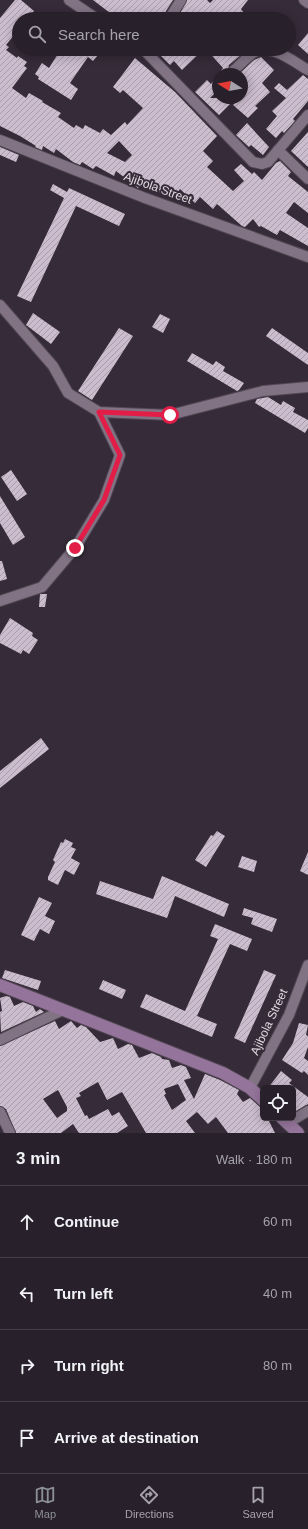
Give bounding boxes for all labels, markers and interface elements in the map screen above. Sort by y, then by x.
search box [12,12,296,56]
icon: search [26,23,48,45]
text: Search here [58,26,140,43]
north arrow [212,68,248,104]
street label: Ajibola Street [122,169,195,207]
route start [161,406,179,424]
route end [66,539,84,557]
street label: Ajibola Street [248,986,291,1057]
map controls [260,1085,296,1121]
button: locate [260,1085,296,1121]
text: 3 min [16,1149,60,1168]
text: Walk · 180 m [216,1152,292,1167]
icon: ahead [16,1211,38,1233]
text: Continue [54,1213,119,1230]
text: 60 m [263,1214,292,1229]
icon: left [16,1283,38,1305]
text: Turn left [54,1285,113,1302]
text: 40 m [263,1286,292,1301]
icon: right [16,1355,38,1377]
text: Turn right [54,1357,124,1374]
text: 80 m [263,1358,292,1373]
icon: arrive [16,1427,38,1449]
text: Arrive at destination [54,1429,199,1446]
tab: Map [34,1484,56,1520]
tab: Directions [125,1484,174,1520]
tab: Saved [242,1484,274,1520]

